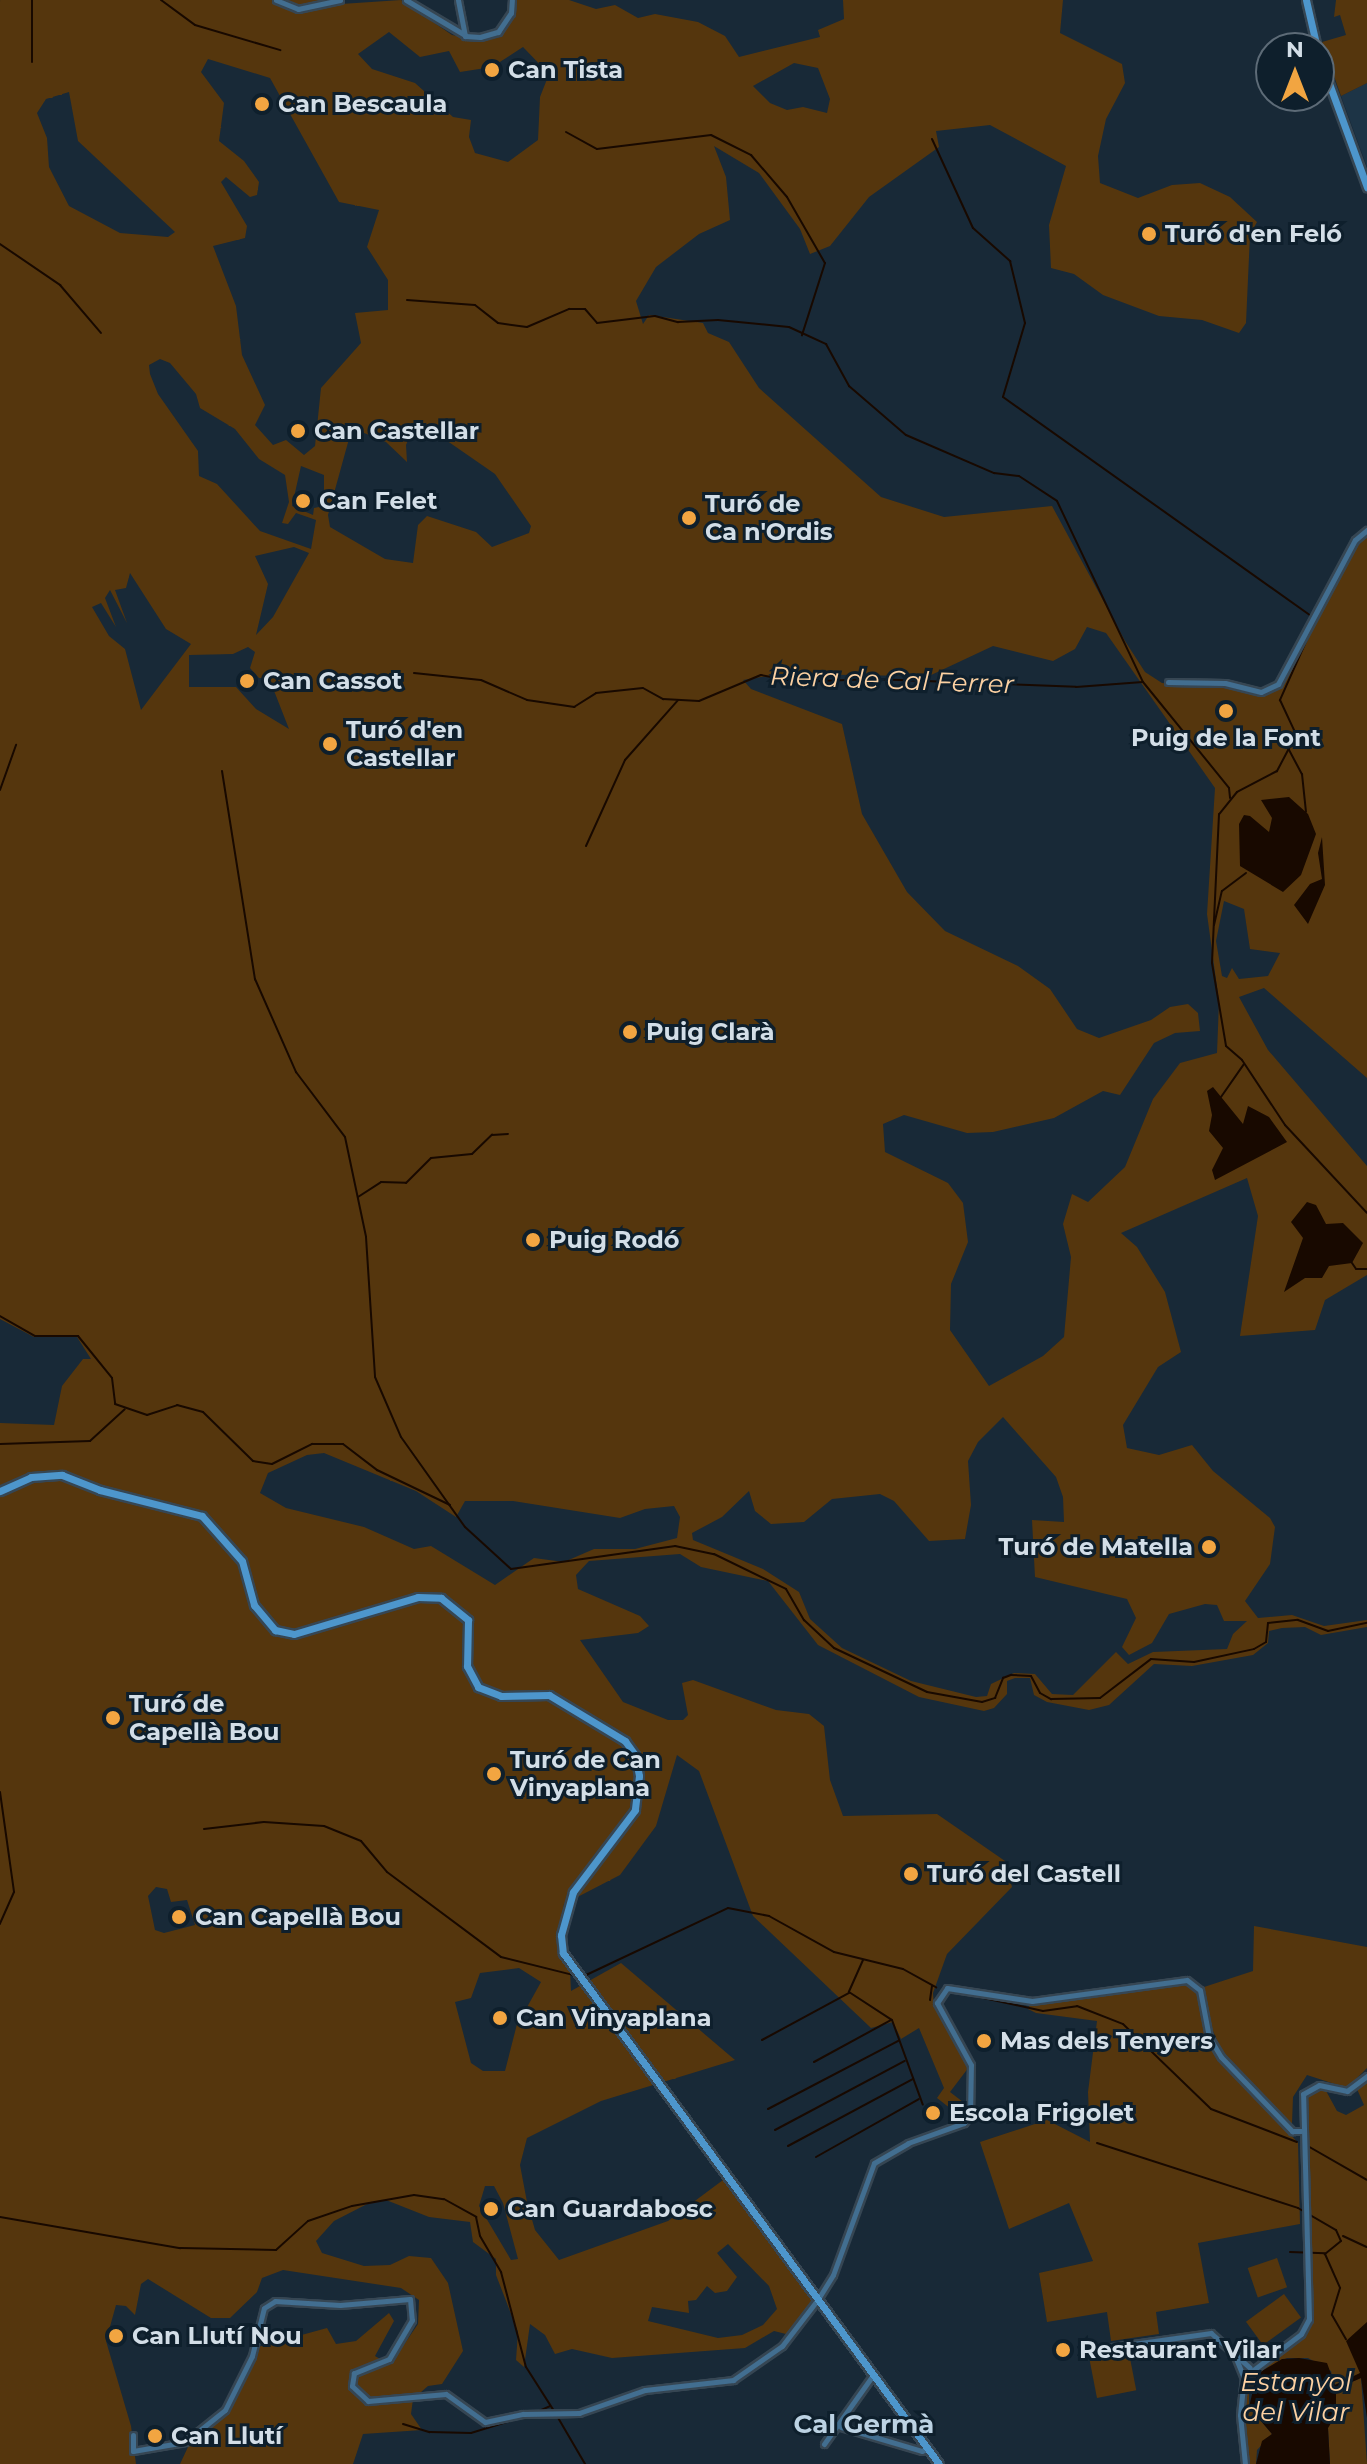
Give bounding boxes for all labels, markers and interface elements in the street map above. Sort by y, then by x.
north arrow [1255,32,1335,112]
text: N [1286,36,1304,63]
place label: Can Tista [508,56,623,84]
marker: Can Tista [483,61,501,79]
place label: Can Bescaula [278,90,447,118]
marker: Can Bescaula [253,95,271,113]
place label: Turó d'en Feló [1165,220,1342,248]
marker: Turó d'en Feló [1140,225,1158,243]
place label: Can Castellar [314,417,479,445]
marker: Can Castellar [289,422,307,440]
place label: Can Felet [319,487,437,515]
place label: Turó de Ca n'Ordis [705,490,833,546]
marker: Can Felet [294,492,312,510]
marker: Turó de Ca n'Ordis [680,509,698,527]
water label: Riera de Cal Ferrer [770,661,1014,701]
place label: Can Cassot [263,667,402,695]
marker: Can Cassot [238,672,256,690]
marker: Puig de la Font [1217,702,1235,720]
place label: Turó d'en Castellar [346,716,463,772]
place label: Puig de la Font [1131,724,1321,752]
marker: Turó d'en Castellar [321,735,339,753]
place label: Puig Clarà [646,1018,774,1046]
marker: Puig Clarà [621,1023,639,1041]
place label: Puig Rodó [549,1226,680,1254]
marker: Puig Rodó [524,1231,542,1249]
place label: Turó de Matella [999,1533,1193,1561]
marker: Turó de Matella [1200,1538,1218,1556]
place label: Turó de Capellà Bou [129,1690,279,1746]
marker: Turó de Capellà Bou [104,1709,122,1727]
place label: Turó de Can Vinyaplana [510,1746,661,1802]
marker: Turó de Can Vinyaplana [485,1765,503,1783]
place label: Turó del Castell [927,1860,1121,1888]
marker: Turó del Castell [902,1865,920,1883]
place label: Can Capellà Bou [195,1903,401,1931]
marker: Can Capellà Bou [170,1908,188,1926]
place label: Can Vinyaplana [516,2004,711,2032]
marker: Can Vinyaplana [491,2009,509,2027]
place label: Mas dels Tenyers [1000,2027,1213,2055]
marker: Mas dels Tenyers [975,2032,993,2050]
place label: Escola Frigolet [949,2099,1134,2127]
marker: Escola Frigolet [924,2104,942,2122]
place label: Can Guardabosc [507,2195,713,2223]
marker: Can Guardabosc [482,2200,500,2218]
place label: Can Llutí Nou [132,2322,302,2350]
marker: Can Llutí Nou [107,2327,125,2345]
place label: Restaurant Vilar [1079,2336,1281,2364]
marker: Restaurant Vilar [1054,2341,1072,2359]
water label: Estanyol del Vilar [1240,2367,1352,2428]
district label: Cal Germà [794,2409,934,2441]
place label: Can Llutí [171,2422,282,2450]
marker: Can Llutí [146,2427,164,2445]

